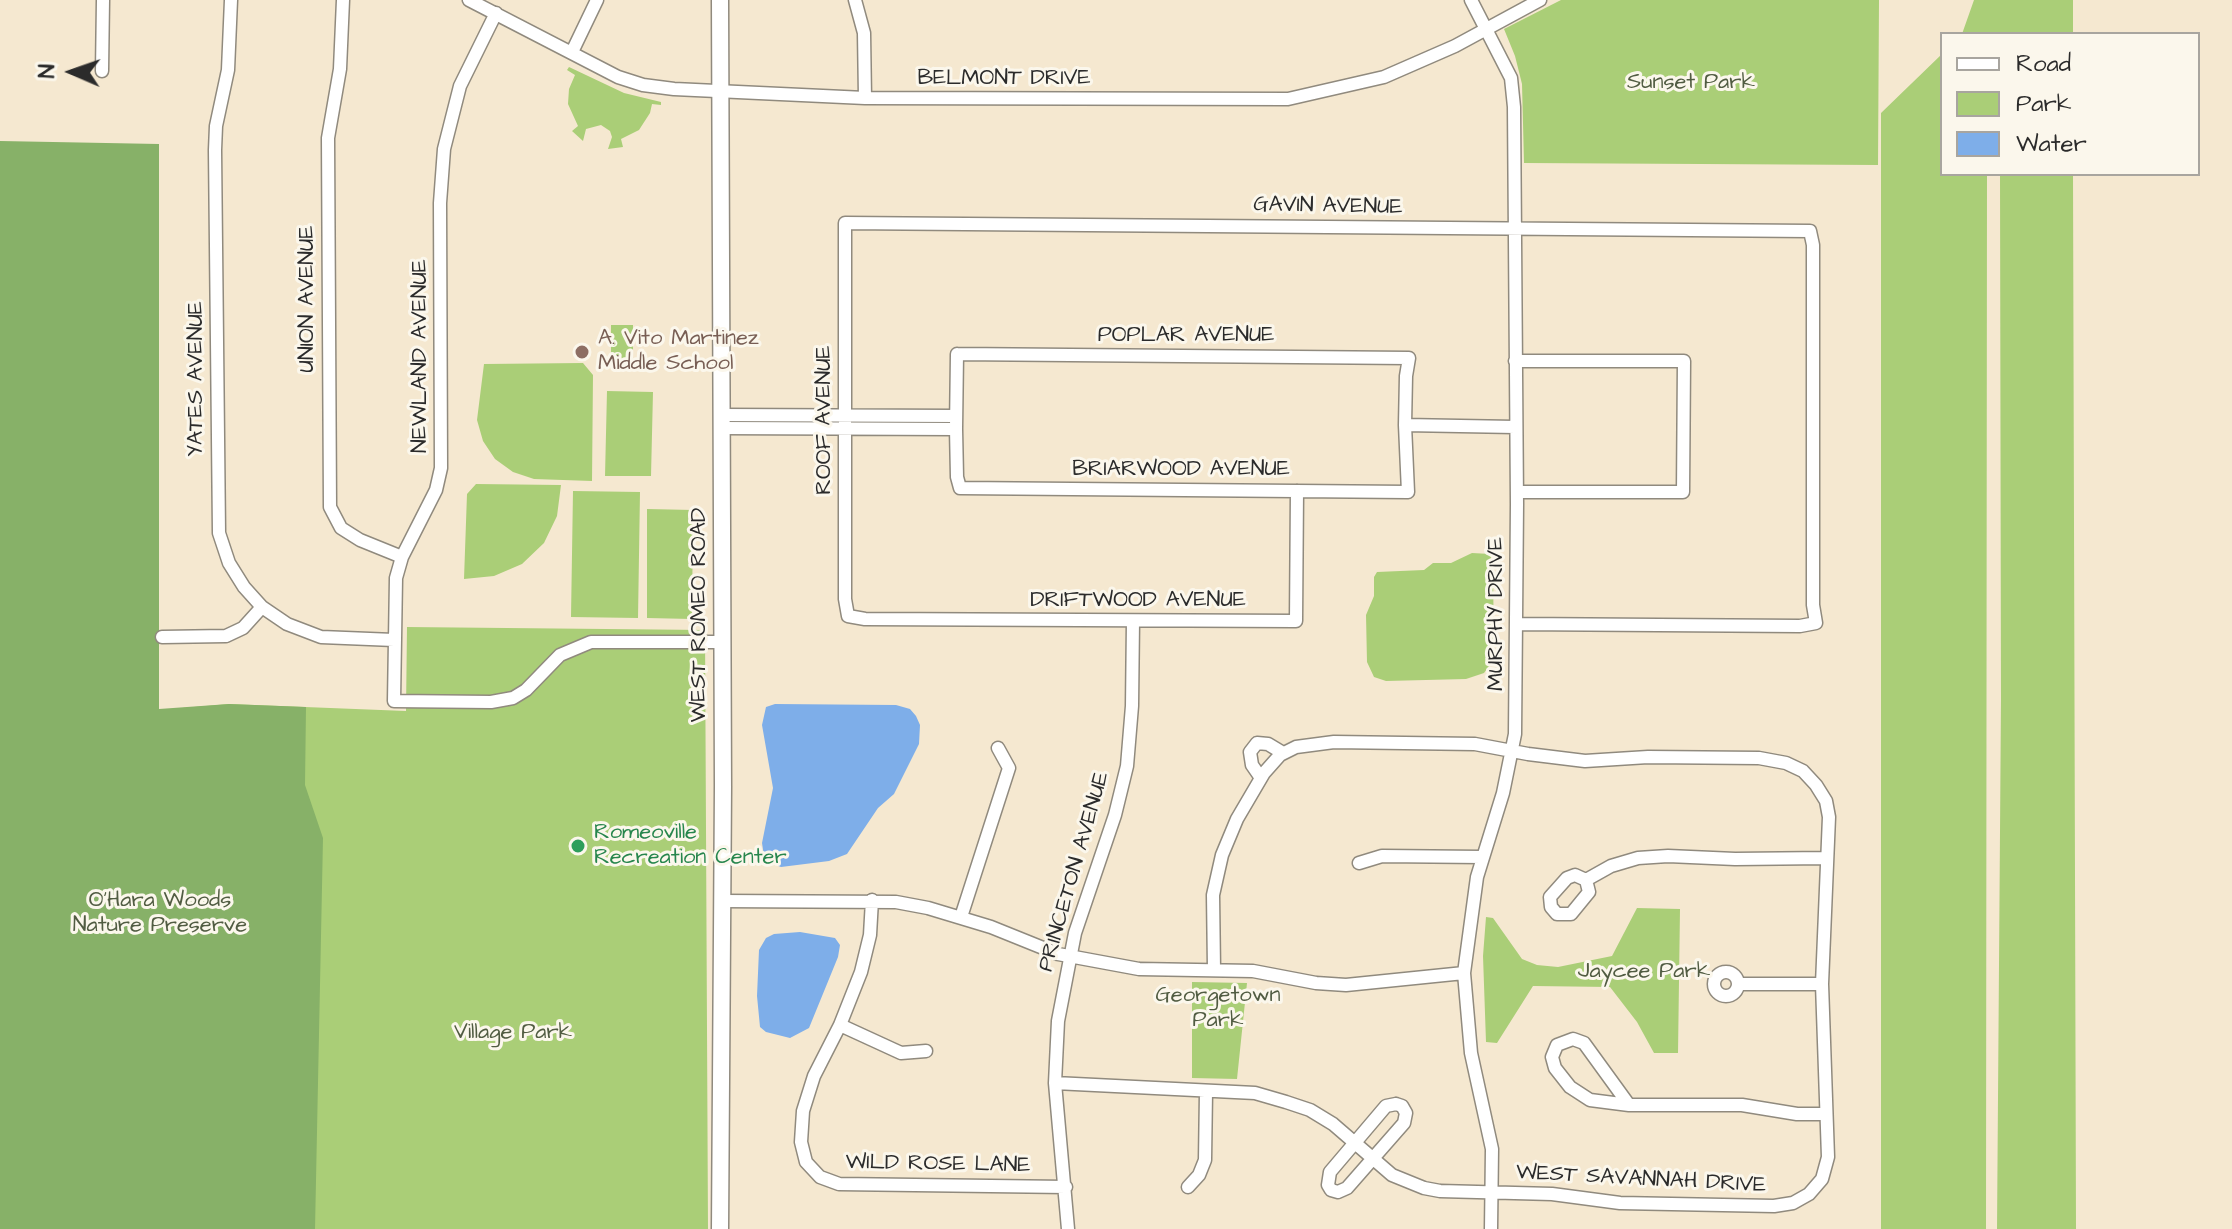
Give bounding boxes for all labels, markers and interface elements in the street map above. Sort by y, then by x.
north arrow [32,32,112,112]
legend [1940,32,2200,176]
text: Road [2016,47,2071,81]
text: N [32,64,63,79]
street label: BELMONT DRIVE [917,66,1091,92]
park label: Sunset Park [1627,70,1755,96]
text: Park [2016,87,2072,121]
text: Water [2016,127,2087,161]
street label: GAVIN AVENUE [1253,193,1403,221]
street label: UNION AVENUE [295,226,321,372]
street label: NEWLAND AVENUE [408,259,434,453]
street label: YATES AVENUE [184,301,210,457]
street label: POPLAR AVENUE [1098,323,1274,349]
place label: A. Vito Martinez Middle School [598,326,759,378]
marker: A. Vito Martinez Middle School [573,343,591,361]
street label: ROOF AVENUE [812,345,838,495]
street label: BRIARWOOD AVENUE [1072,457,1290,483]
street label: WEST ROMEO ROAD [687,508,713,722]
street label: MURPHY DRIVE [1484,537,1510,691]
street label: DRIFTWOOD AVENUE [1030,588,1246,614]
street label: PRINCETON AVENUE [1034,769,1116,975]
place label: Romeoville Recreation Center [594,820,787,872]
marker: Romeoville Recreation Center [569,837,587,855]
park label: O'Hara Woods Nature Preserve [73,888,247,940]
park label: Jaycee Park [1578,959,1710,985]
park label: Georgetown Park [1156,983,1280,1034]
park label: Village Park [454,1020,572,1046]
street label: WILD ROSE LANE [845,1150,1031,1180]
street label: WEST SAVANNAH DRIVE [1515,1160,1767,1200]

